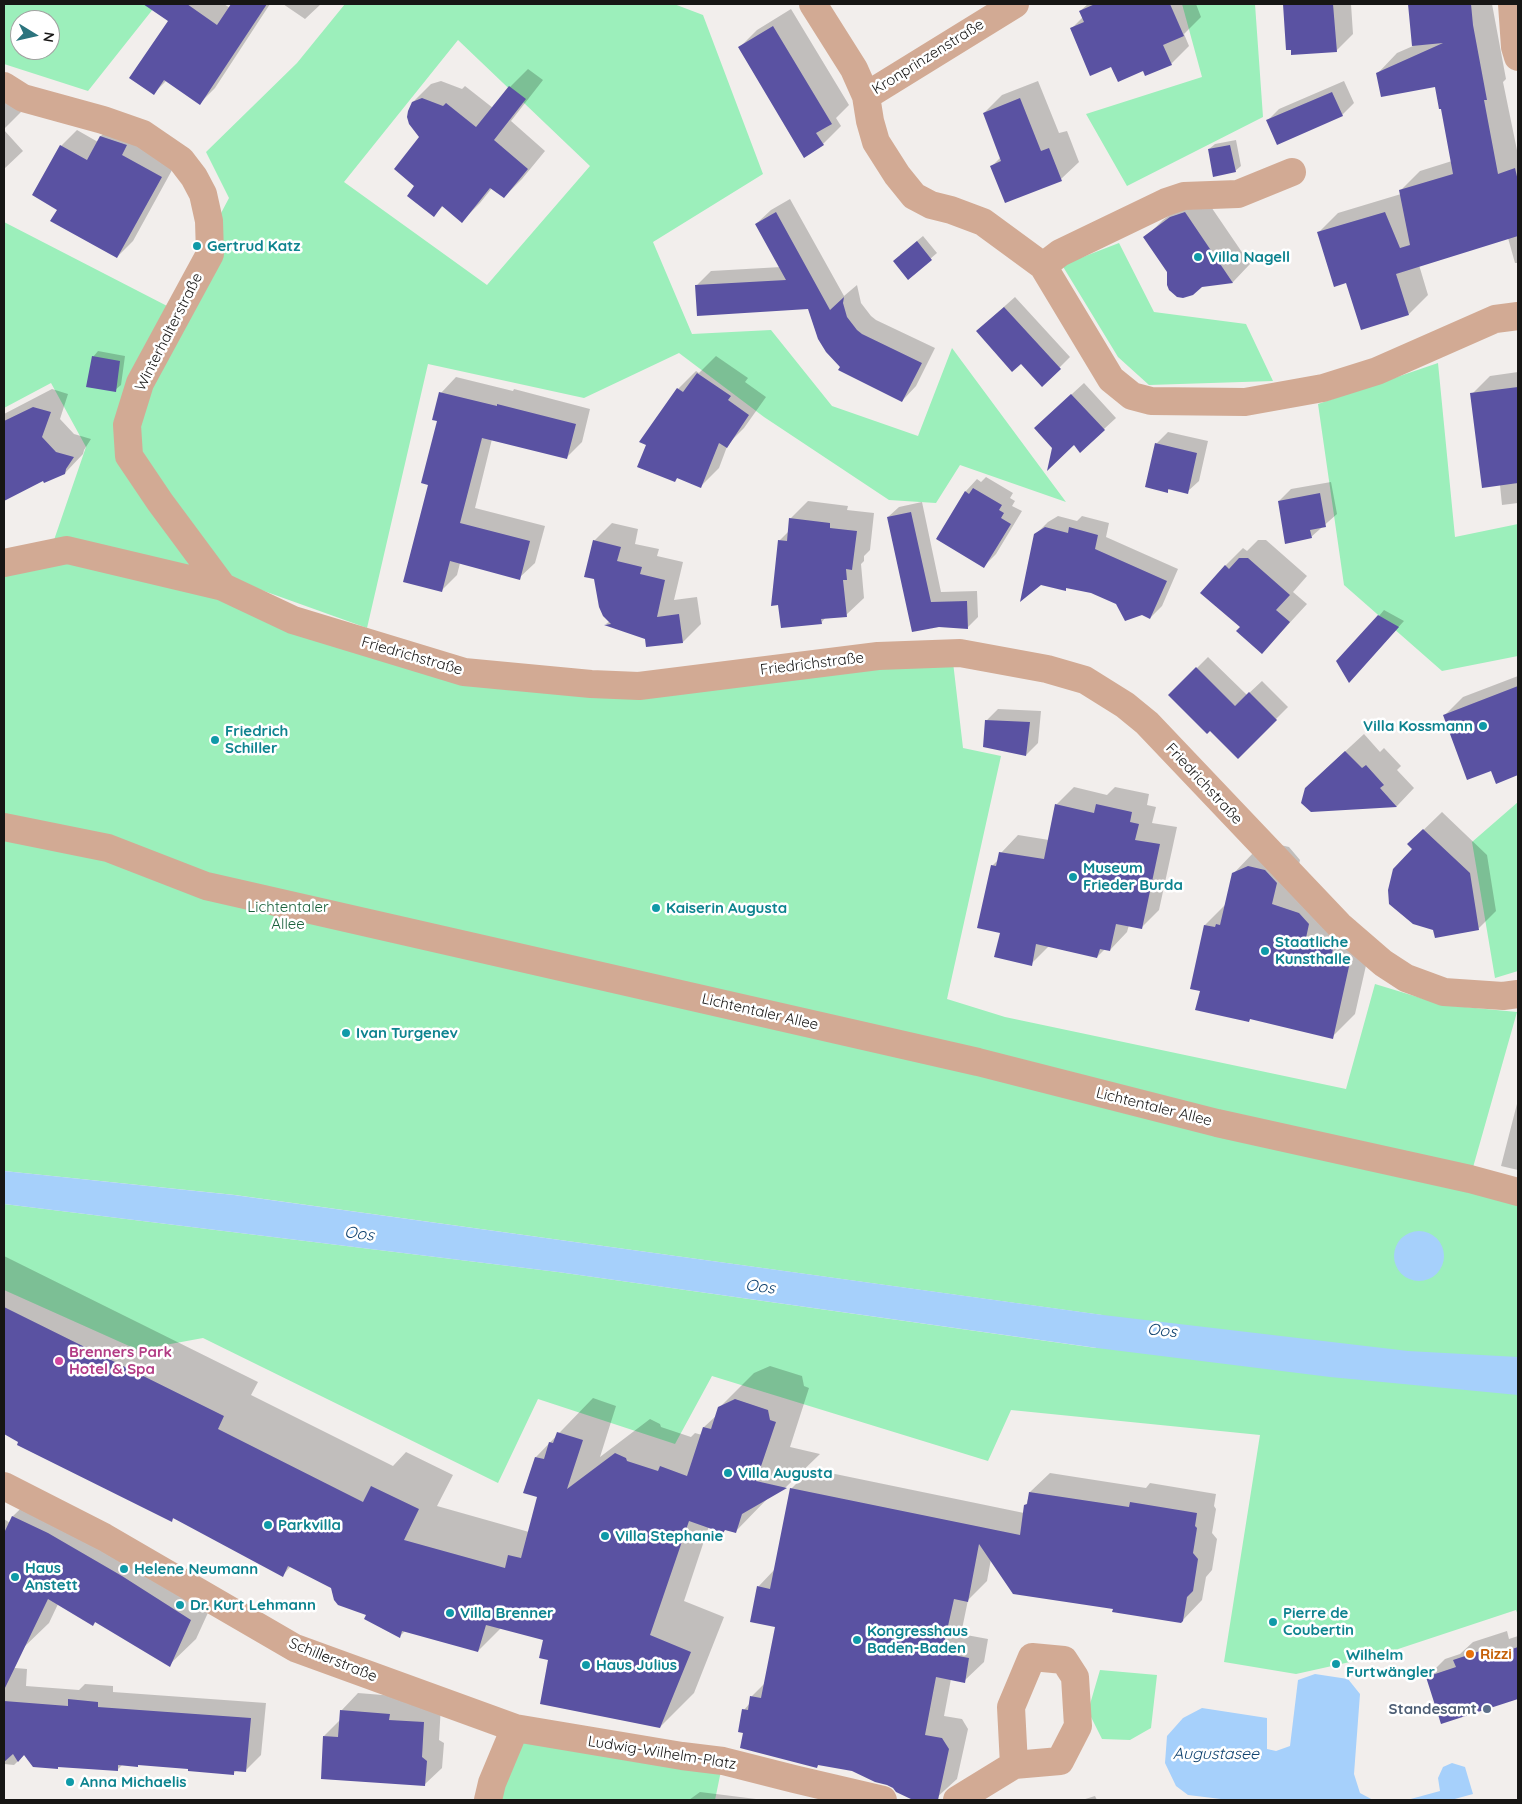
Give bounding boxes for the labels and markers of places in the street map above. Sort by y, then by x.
place label: Gertrud Katz [207,237,301,255]
marker: Gertrud Katz [191,240,203,252]
place label: Villa Nagell [1208,248,1290,266]
marker: Villa Nagell [1192,251,1204,263]
place label: Villa Kossmann [1363,717,1473,735]
marker: Villa Kossmann [1477,720,1489,732]
place label: Friedrich Schiller [225,722,288,757]
marker: Friedrich Schiller [209,734,221,746]
place label: Museum Frieder Burda [1083,859,1183,894]
marker: Museum Frieder Burda [1067,871,1079,883]
place label: Kaiserin Augusta [666,899,787,917]
marker: Kaiserin Augusta [650,902,662,914]
place label: Staatliche Kunsthalle [1275,933,1351,968]
marker: Staatliche Kunsthalle [1259,945,1271,957]
place label: Ivan Turgenev [356,1024,458,1042]
marker: Ivan Turgenev [340,1027,352,1039]
place label: Brenners Park Hotel & Spa [69,1343,172,1378]
marker: Brenners Park Hotel & Spa [53,1355,65,1367]
place label: Villa Augusta [738,1464,833,1482]
marker: Villa Augusta [722,1467,734,1479]
place label: Parkvilla [278,1516,341,1534]
marker: Parkvilla [262,1519,274,1531]
place label: Villa Stephanie [615,1527,723,1545]
marker: Villa Stephanie [599,1530,611,1542]
place label: Haus Anstett [25,1559,78,1594]
place label: Helene Neumann [134,1560,258,1578]
marker: Helene Neumann [118,1563,130,1575]
marker: Haus Anstett [9,1571,21,1583]
place label: Dr. Kurt Lehmann [190,1596,316,1614]
marker: Dr. Kurt Lehmann [174,1599,186,1611]
place label: Villa Brenner [460,1604,554,1622]
place label: Pierre de Coubertin [1283,1604,1354,1639]
marker: Villa Brenner [444,1607,456,1619]
marker: Pierre de Coubertin [1267,1616,1279,1628]
place label: Kongresshaus Baden-Baden [867,1622,968,1657]
marker: Kongresshaus Baden-Baden [851,1634,863,1646]
place label: Rizzi [1480,1645,1512,1663]
place label: Wilhelm Furtwängler [1346,1646,1435,1681]
marker: Rizzi [1464,1648,1476,1660]
place label: Haus Julius [596,1656,677,1674]
marker: Wilhelm Furtwängler [1330,1658,1342,1670]
marker: Haus Julius [580,1659,592,1671]
place label: Standesamt [1389,1700,1477,1718]
marker: Standesamt [1481,1703,1493,1715]
place label: Anna Michaelis [80,1773,187,1791]
marker: Anna Michaelis [64,1776,76,1788]

